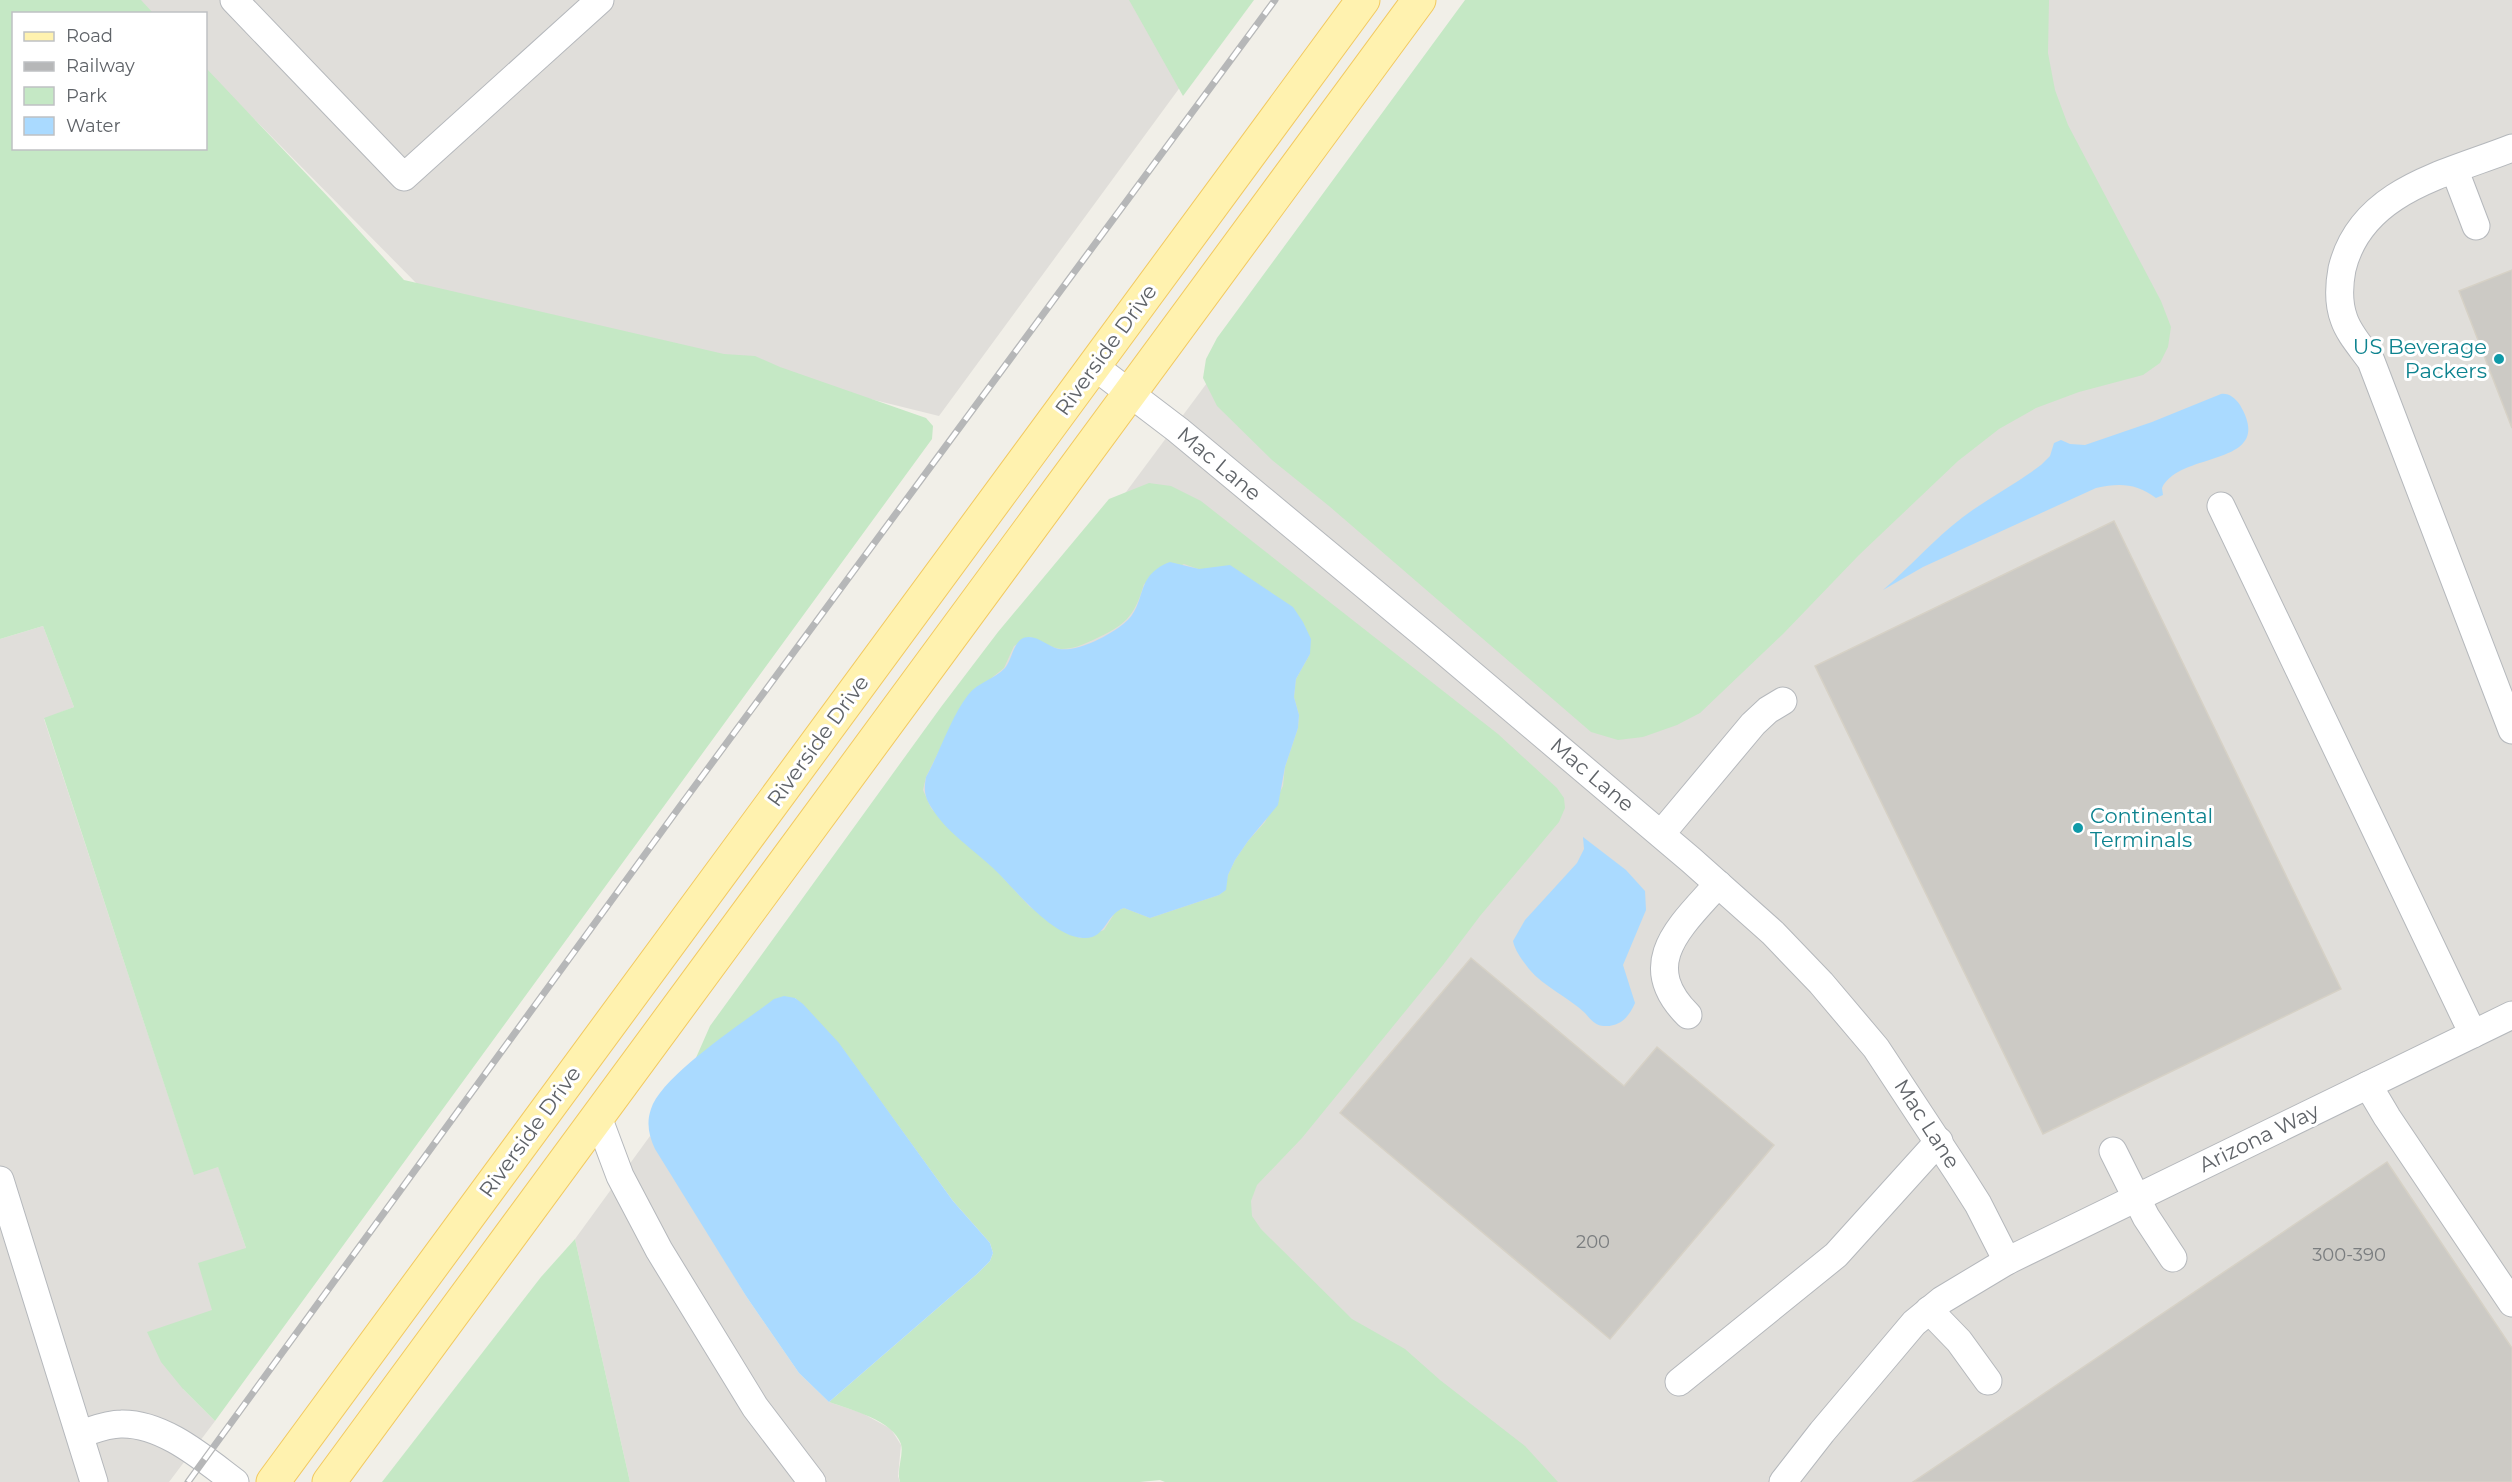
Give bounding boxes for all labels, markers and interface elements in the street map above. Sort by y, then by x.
legend [12,12,207,150]
text: Road [66,25,113,47]
text: Railway [66,55,135,77]
text: Park [66,85,107,107]
text: Water [66,115,121,137]
street label: Riverside Drive [1050,279,1162,420]
place label: US Beverage Packers [2353,334,2487,383]
marker: US Beverage Packers [2492,352,2506,366]
street label: Mac Lane [1172,421,1266,506]
street label: Riverside Drive [762,670,874,811]
street label: Mac Lane [1545,732,1639,817]
place label: Continental Terminals [2090,803,2213,852]
marker: Continental Terminals [2071,821,2085,835]
street label: Riverside Drive [474,1061,586,1202]
street label: Mac Lane [1889,1074,1966,1173]
street label: Arizona Way [2195,1097,2323,1177]
house number: 200 [1576,1231,1610,1253]
house number: 300-390 [2312,1244,2386,1266]

